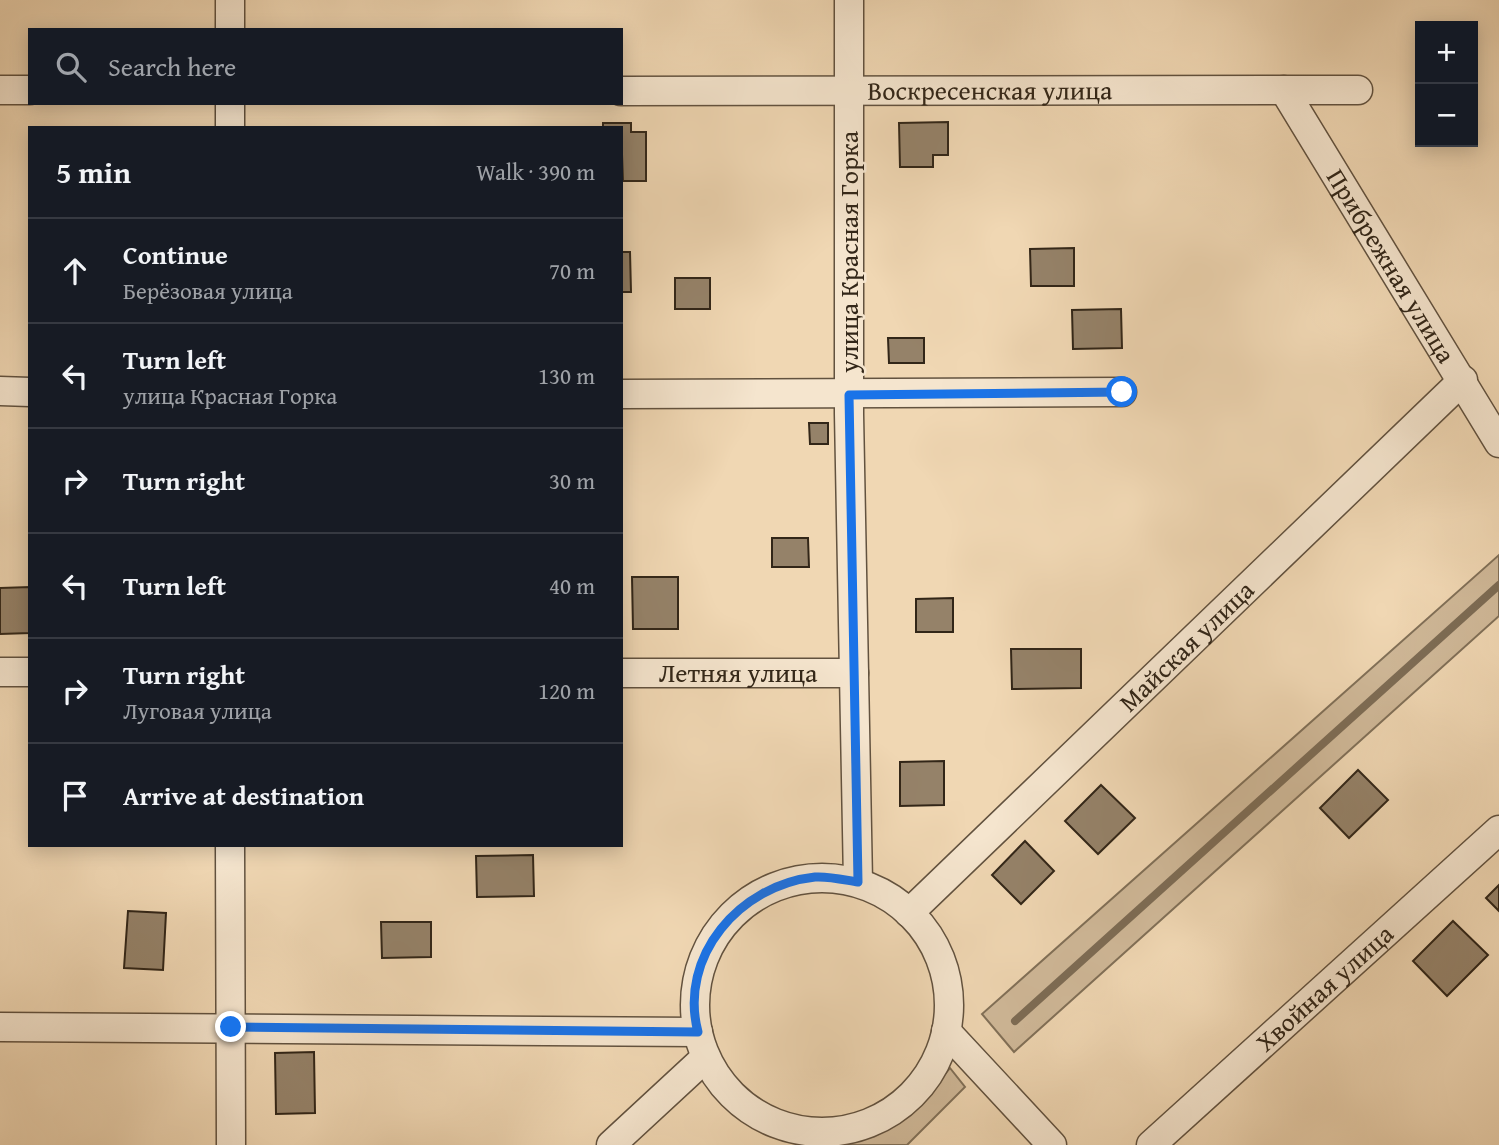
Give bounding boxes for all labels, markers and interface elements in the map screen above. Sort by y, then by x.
map controls [1415,21,1478,147]
button: + [1415,21,1478,84]
search box [28,28,623,105]
text: Search here [108,47,236,86]
icon: search [52,48,90,86]
street label: Воскресенская улица [868,70,1113,110]
button: − [1415,84,1478,147]
street label: улица Красная Горка [829,130,868,374]
text: 5 min [56,150,131,194]
text: Walk · 390 m [476,155,595,188]
street label: Прибрежная улица [1317,161,1466,371]
text: Continue [123,235,228,274]
icon: ahead [56,252,94,290]
text: 70 m [549,254,595,287]
text: Берёзовая улица [123,274,293,307]
text: Turn left [123,340,226,379]
icon: left [56,357,94,395]
text: 130 m [538,359,595,392]
route start [1106,376,1137,407]
text: улица Красная Горка [123,379,337,412]
text: Turn right [123,461,245,500]
icon: right [56,462,94,500]
text: 30 m [549,464,595,497]
text: Turn left [123,566,226,605]
icon: left [56,567,94,605]
text: 40 m [549,569,595,602]
street label: Майская улица [1110,571,1263,720]
street label: Летняя улица [659,653,818,692]
text: Turn right [123,655,245,694]
icon: right [56,672,94,710]
text: 120 m [538,674,595,707]
text: Луговая улица [123,694,272,727]
text: Arrive at destination [123,776,364,815]
icon: arrive [56,777,94,815]
street label: Хвойная улица [1246,914,1402,1060]
route end [215,1011,246,1042]

